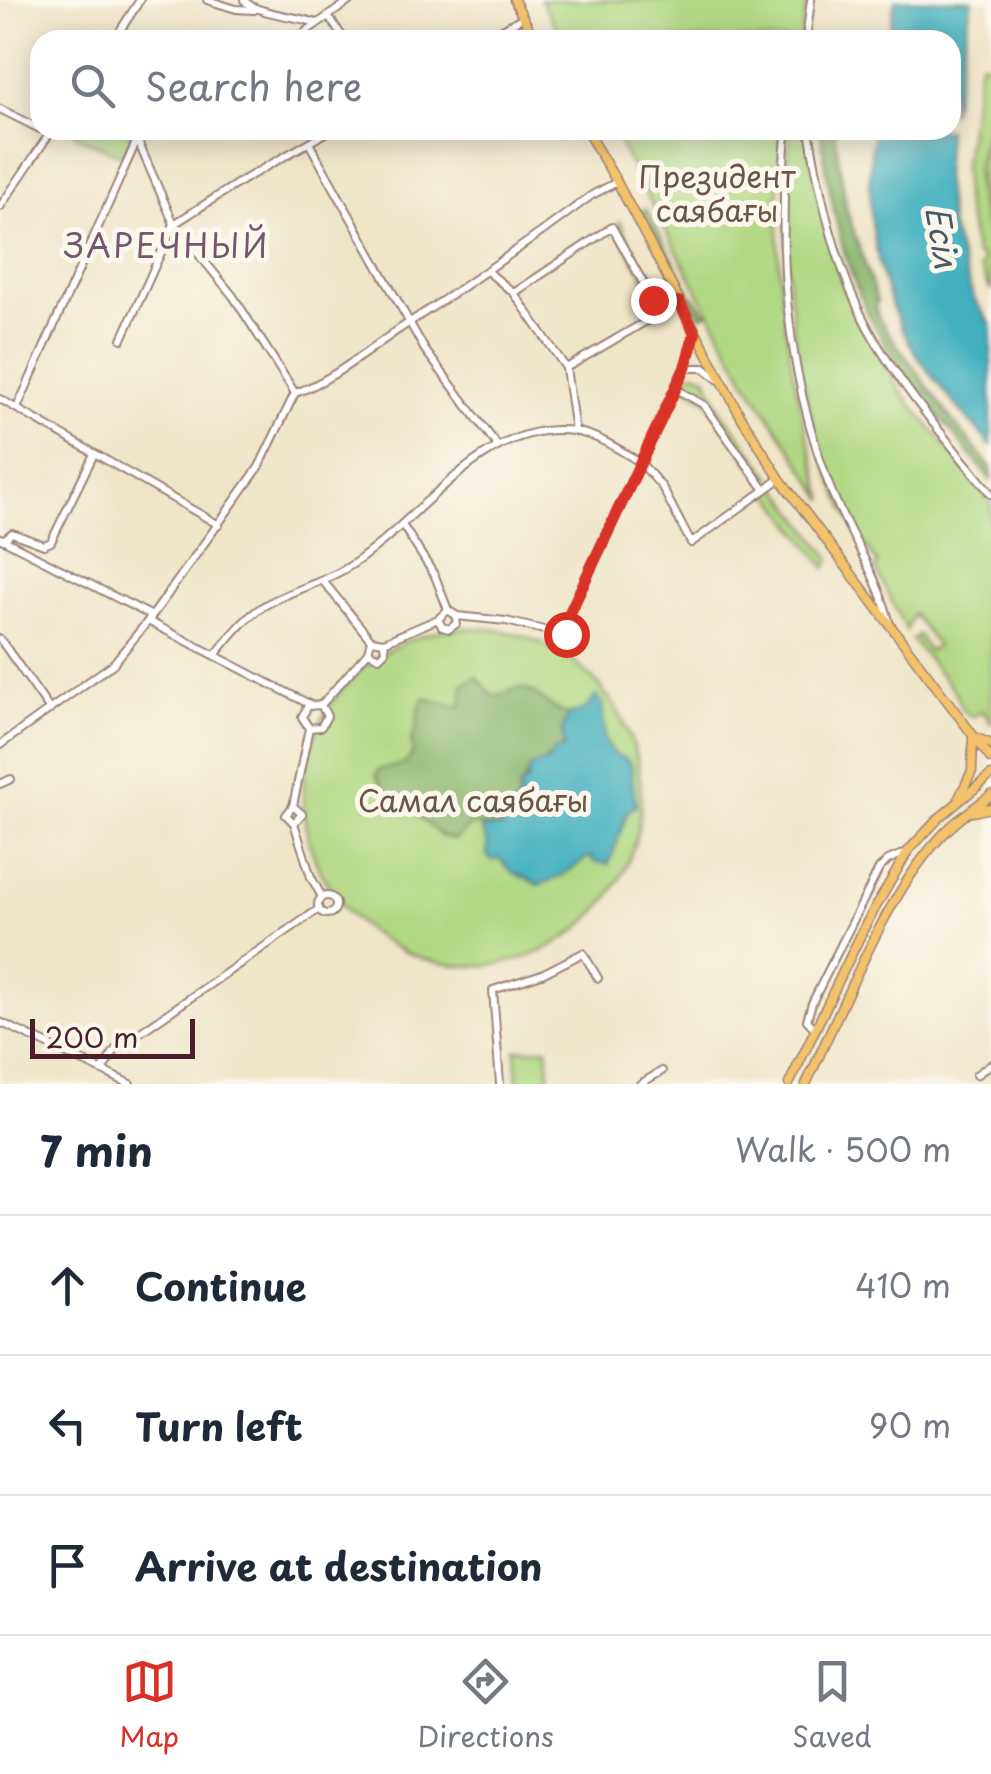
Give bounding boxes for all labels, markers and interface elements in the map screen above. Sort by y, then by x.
search box [30,30,961,140]
text: Search here [145,57,362,114]
icon: search [65,58,120,113]
park label: Президент саябағы [638,153,796,232]
water label: Есіл [914,203,972,271]
district label: ЗАРЕЧНЫЙ [64,221,270,269]
route end [631,278,677,324]
route start [544,612,590,658]
park label: Самал саябағы [358,777,588,822]
scale bar [30,1014,195,1058]
text: 200 m [45,1015,138,1058]
text: 7 min [40,1118,153,1181]
text: Walk · 500 m [735,1125,951,1173]
text: Continue [135,1257,306,1314]
icon: ahead [40,1258,95,1313]
text: 410 m [855,1261,951,1309]
text: Turn left [135,1397,303,1454]
icon: left [40,1398,95,1453]
text: 90 m [869,1401,951,1449]
text: Arrive at destination [135,1537,543,1594]
icon: arrive [40,1538,95,1593]
tab: Map [119,1654,179,1757]
tab: Directions [418,1654,554,1757]
tab: Saved [792,1654,872,1757]

